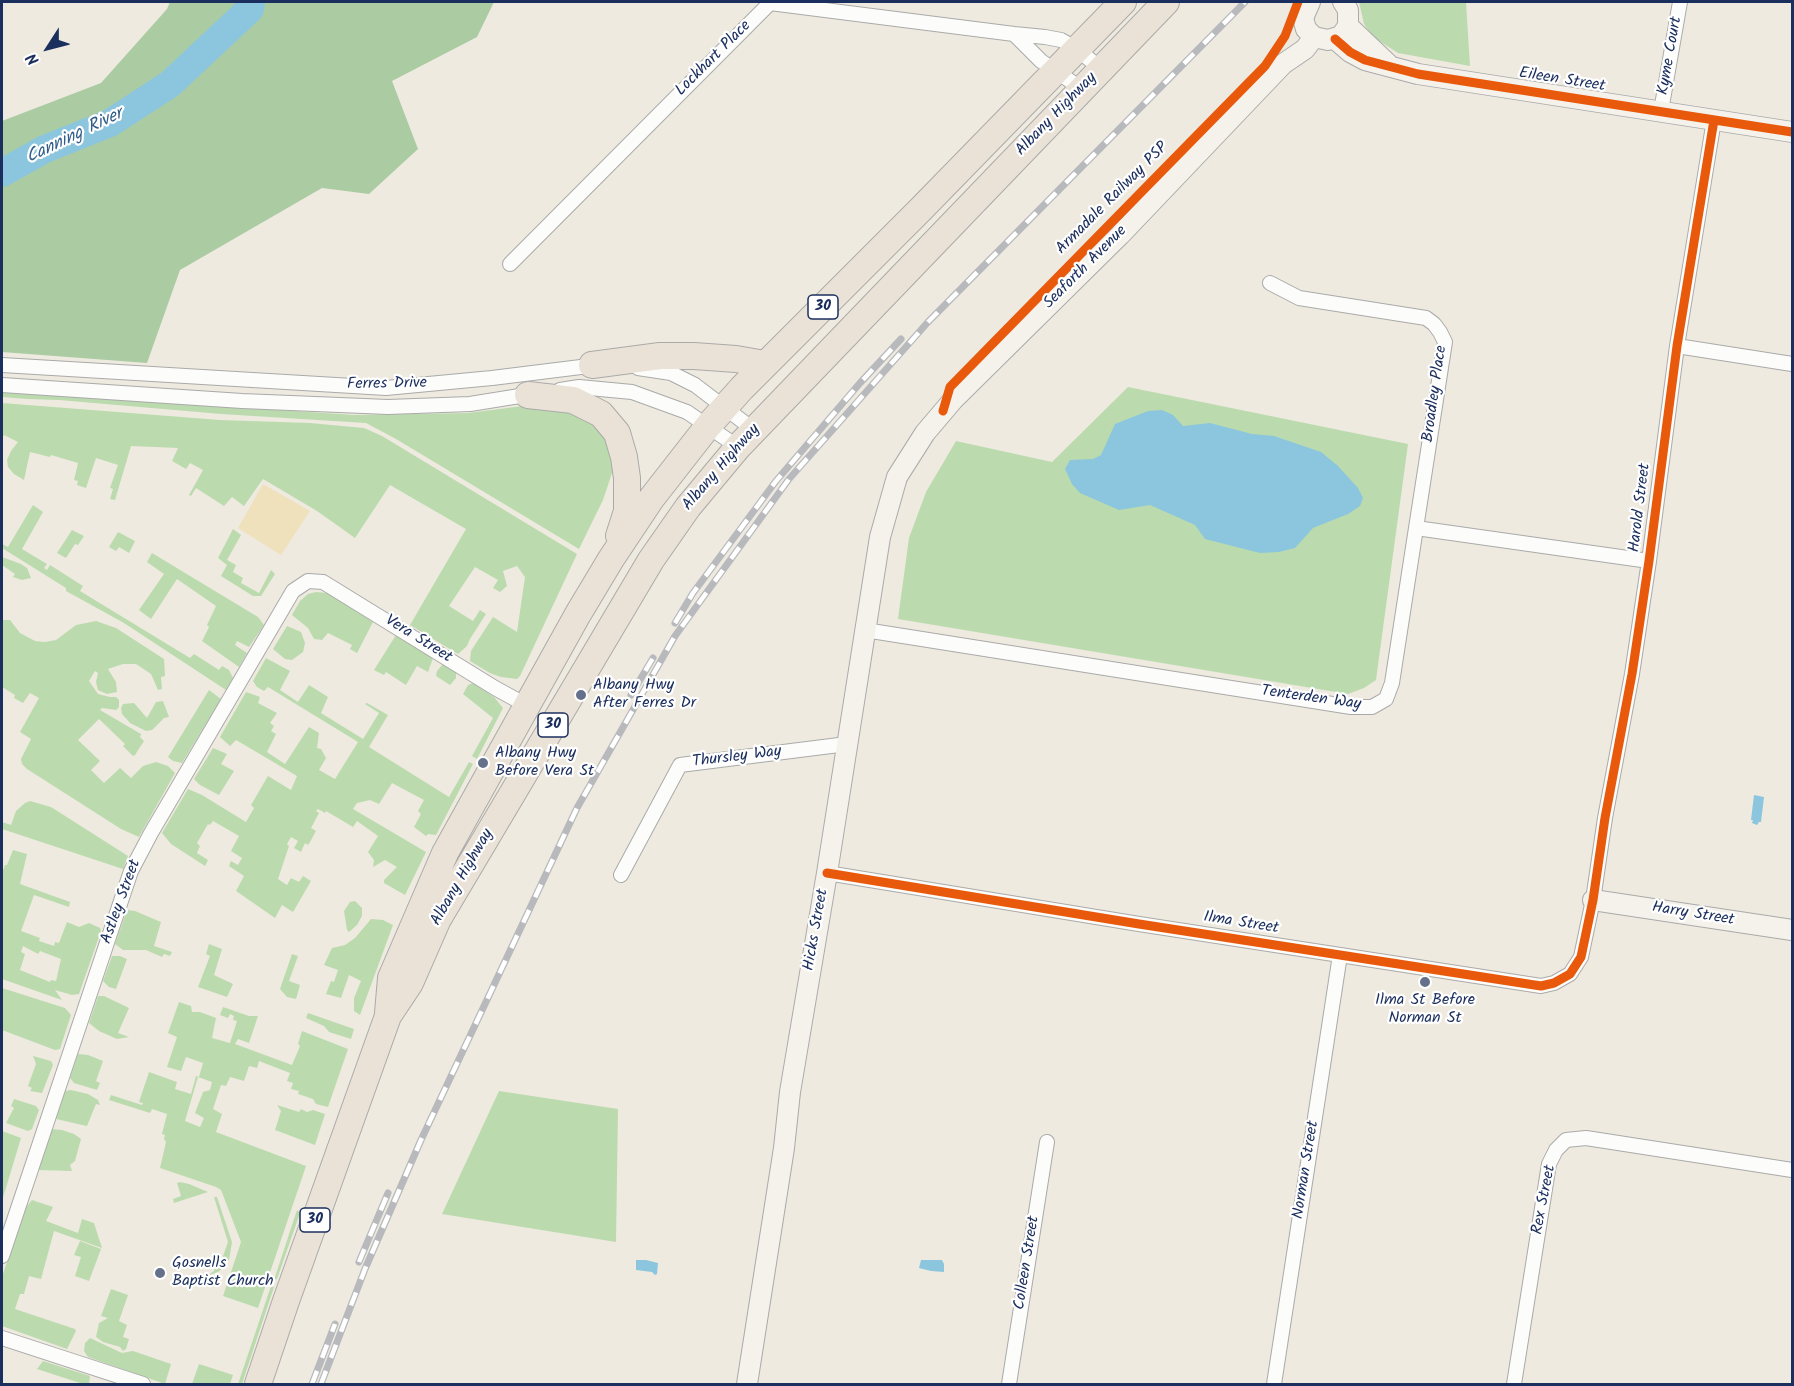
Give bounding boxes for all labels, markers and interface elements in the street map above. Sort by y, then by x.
street label: Kyme Court [1655,15,1687,97]
street label: Lockhart Place [672,17,756,101]
north arrow [18,18,78,78]
text: N [20,47,46,70]
street label: Eileen Street [1518,65,1606,97]
street label: Albany Highway [1012,69,1102,161]
water label: Canning River [23,104,127,170]
street label: Armadale Railway PSP [1053,139,1173,259]
street label: Seaforth Avenue [1040,222,1132,314]
road number: 30 [808,295,838,319]
street label: Broadley Place [1420,344,1452,444]
street label: Ferres Drive [347,375,427,395]
street label: Albany Highway [679,421,765,515]
street label: Harold Street [1626,462,1656,554]
street label: Vera Street [381,612,455,668]
place label: Albany Hwy After Ferres Dr [593,676,696,714]
street label: Tenterden Way [1260,682,1362,716]
marker: Albany Hwy After Ferres Dr [574,688,588,702]
road number: 30 [538,713,568,737]
street label: Thursley Way [691,743,783,773]
place label: Albany Hwy Before Vera St [495,744,594,782]
marker: Albany Hwy Before Vera St [476,756,490,770]
street label: Albany Highway [428,826,498,930]
street label: Astley Street [98,857,146,947]
street label: Hicks Street [800,887,834,973]
street label: Harry Street [1650,899,1736,931]
street label: Ilma Street [1202,909,1280,939]
marker: Ilma St Before Norman St [1418,975,1432,989]
place label: Ilma St Before Norman St [1375,991,1475,1029]
street label: Norman Street [1290,1120,1324,1220]
street label: Rex Street [1529,1164,1561,1236]
road number: 30 [300,1208,330,1232]
street label: Colleen Street [1011,1215,1045,1311]
place label: Gosnells Baptist Church [172,1254,274,1292]
marker: Gosnells Baptist Church [153,1266,167,1280]

